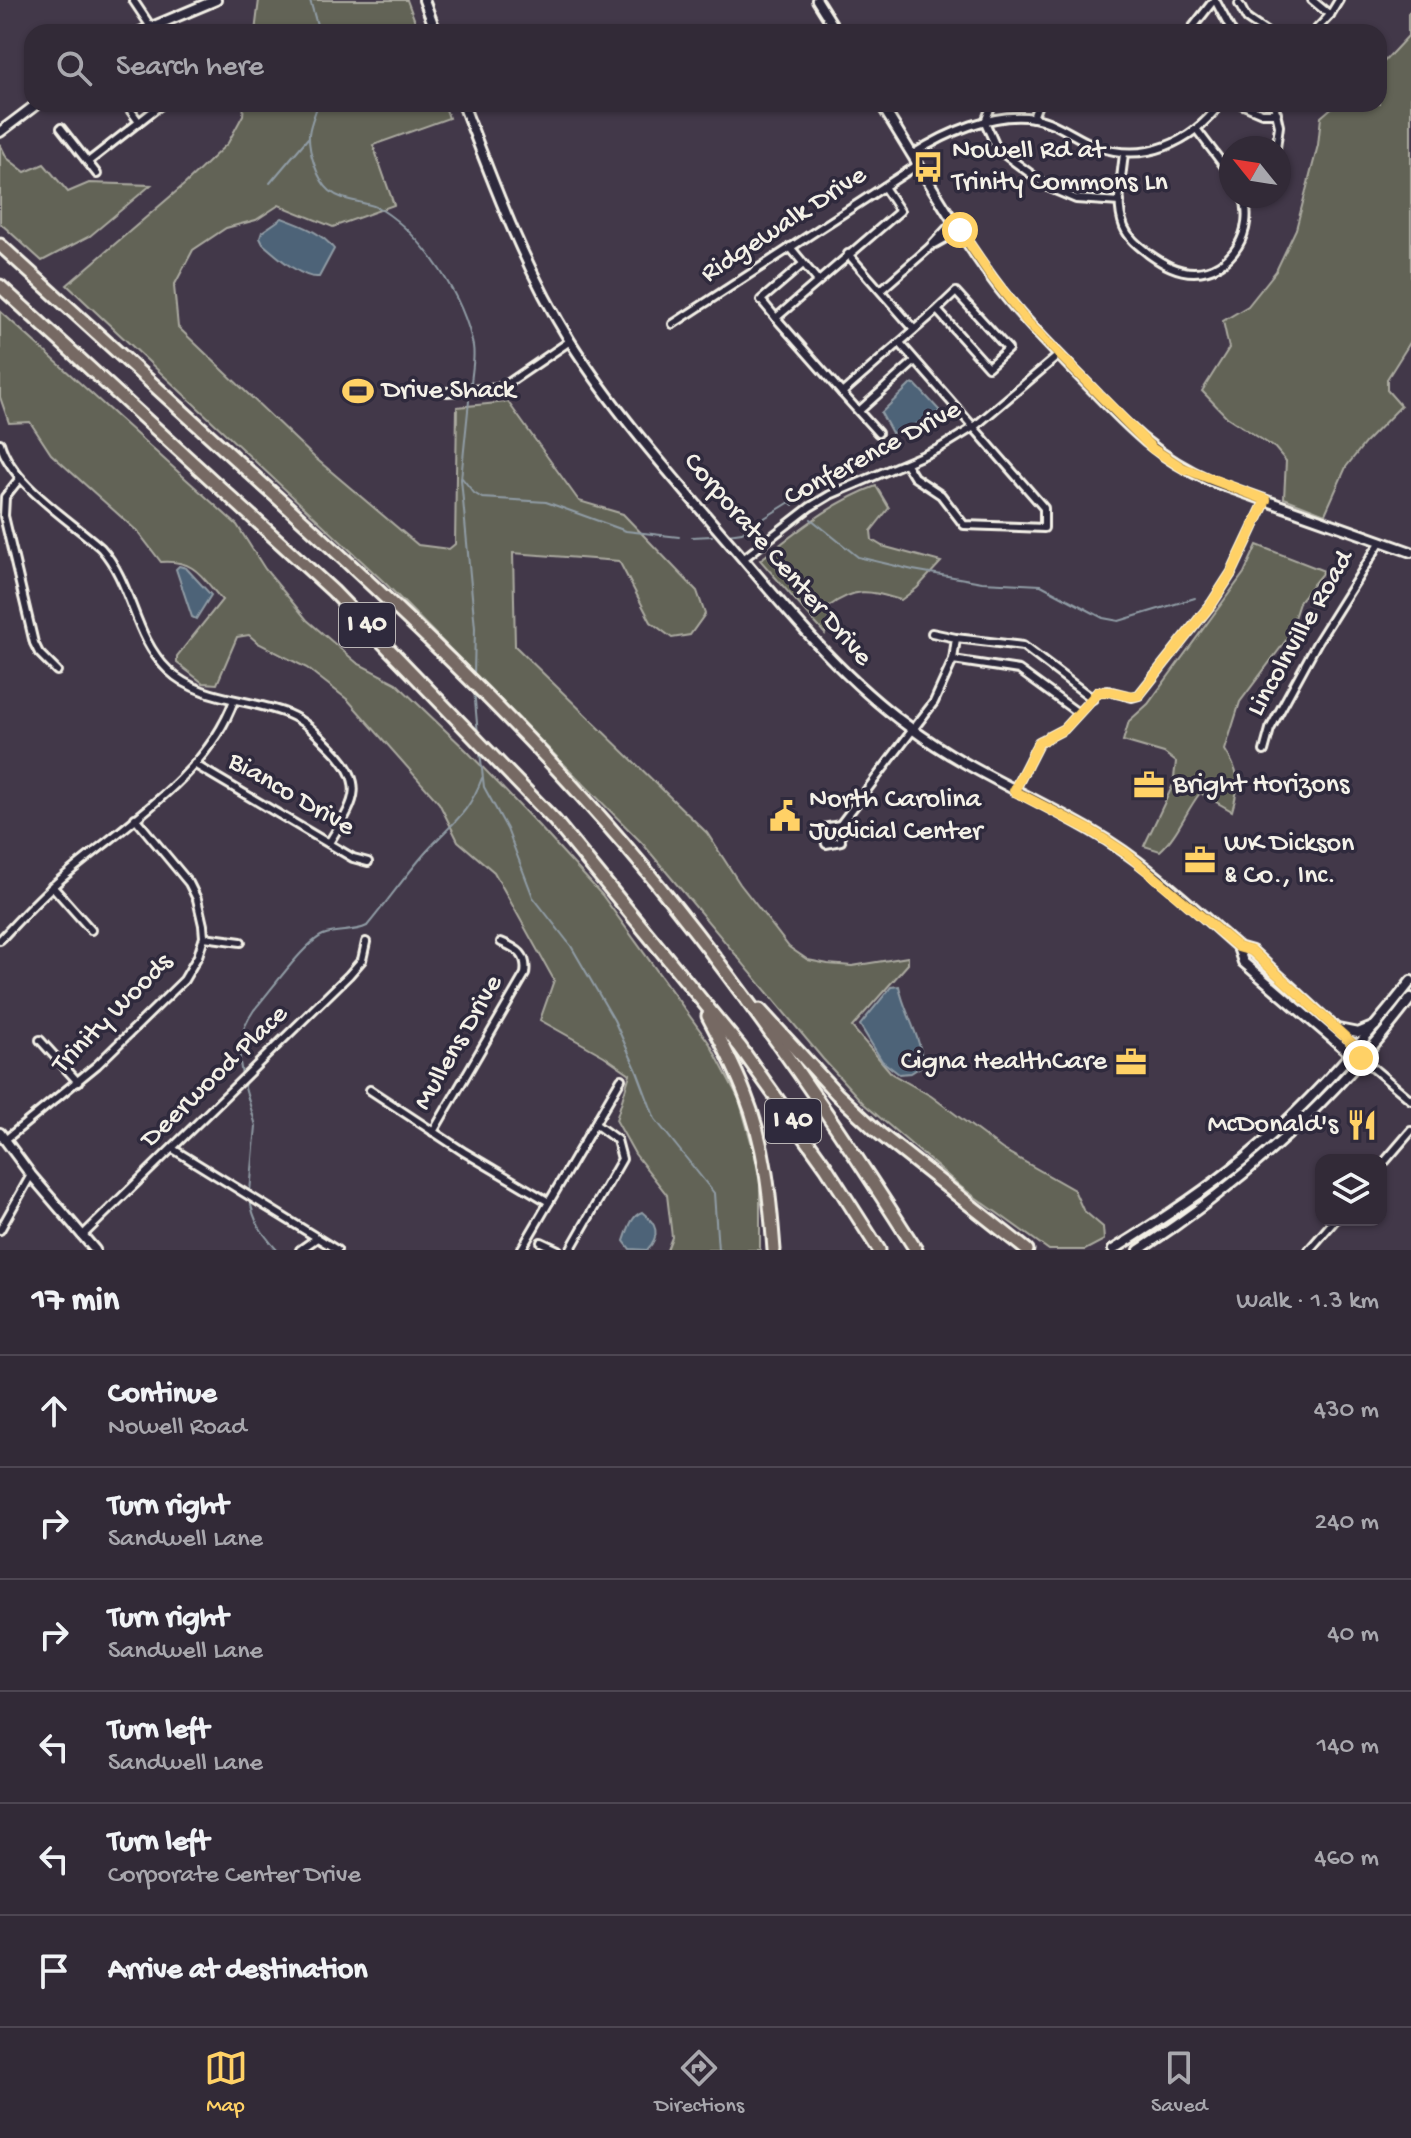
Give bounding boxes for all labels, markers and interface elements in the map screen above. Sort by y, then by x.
search box [24,24,1387,112]
icon: search [52,46,96,90]
text: Search here [116,51,264,86]
place label: Nowell Rd at Trinity Commons Ln [950,135,1168,200]
north arrow [1219,136,1291,208]
bus stop icon: Nowell Rd at Trinity Commons Ln [911,150,945,184]
street label: Ridgewalk Drive [695,159,874,291]
route start [942,212,978,248]
sports icon: Drive Shack [341,374,375,408]
place label: Drive Shack [380,375,518,408]
street label: Conference Drive [779,393,967,514]
street label: Corporate Center Drive [675,446,879,674]
street label: Lincolnville Road [1240,543,1363,723]
road number: I 40 [339,603,395,647]
street label: Bianco Drive [221,745,361,845]
office icon: Bright Horizons [1132,768,1166,802]
place label: Bright Horizons [1172,769,1350,802]
place label: North Carolina Judicial Center [809,784,984,849]
public building icon: North Carolina Judicial Center [768,799,802,833]
place label: WK Dickson & Co., Inc. [1224,828,1355,893]
office icon: WK Dickson & Co., Inc. [1183,843,1217,877]
street label: Trinity Woods [44,946,181,1083]
street label: Mullens Drive [407,969,511,1116]
street label: Deerwood Place [133,998,296,1157]
route end [1343,1040,1379,1076]
office icon: Cigna HealthCare [1114,1045,1148,1079]
place label: Cigna HealthCare [901,1046,1108,1079]
road number: I 40 [765,1099,821,1143]
restaurant icon: McDonald's [1345,1108,1379,1142]
place label: McDonald's [1207,1109,1339,1142]
map controls [1315,1154,1387,1226]
button: layers [1315,1154,1387,1226]
text: 17 min [32,1282,119,1322]
text: Walk · 1.3 km [1236,1287,1379,1318]
text: Continue [108,1378,217,1413]
icon: ahead [32,1389,76,1433]
text: 430 m [1314,1396,1379,1427]
text: Nowell Road [108,1413,246,1444]
text: Turn right [108,1490,228,1525]
icon: right [32,1501,76,1545]
text: 240 m [1315,1508,1379,1539]
text: Sandwell Lane [108,1525,263,1556]
text: Turn right [108,1602,228,1637]
icon: right [32,1613,76,1657]
text: 40 m [1327,1620,1379,1651]
text: Sandwell Lane [108,1637,263,1668]
text: Turn left [108,1714,209,1749]
icon: left [32,1725,76,1769]
text: 140 m [1317,1732,1379,1763]
text: Sandwell Lane [108,1749,263,1780]
text: Turn left [108,1826,209,1861]
icon: left [32,1837,76,1881]
text: 460 m [1314,1844,1379,1875]
text: Corporate Center Drive [108,1861,361,1892]
icon: arrive [32,1949,76,1993]
text: Arrive at destination [108,1954,368,1989]
tab: Map [204,2046,248,2120]
tab: Directions [655,2046,744,2120]
tab: Saved [1151,2046,1207,2120]

